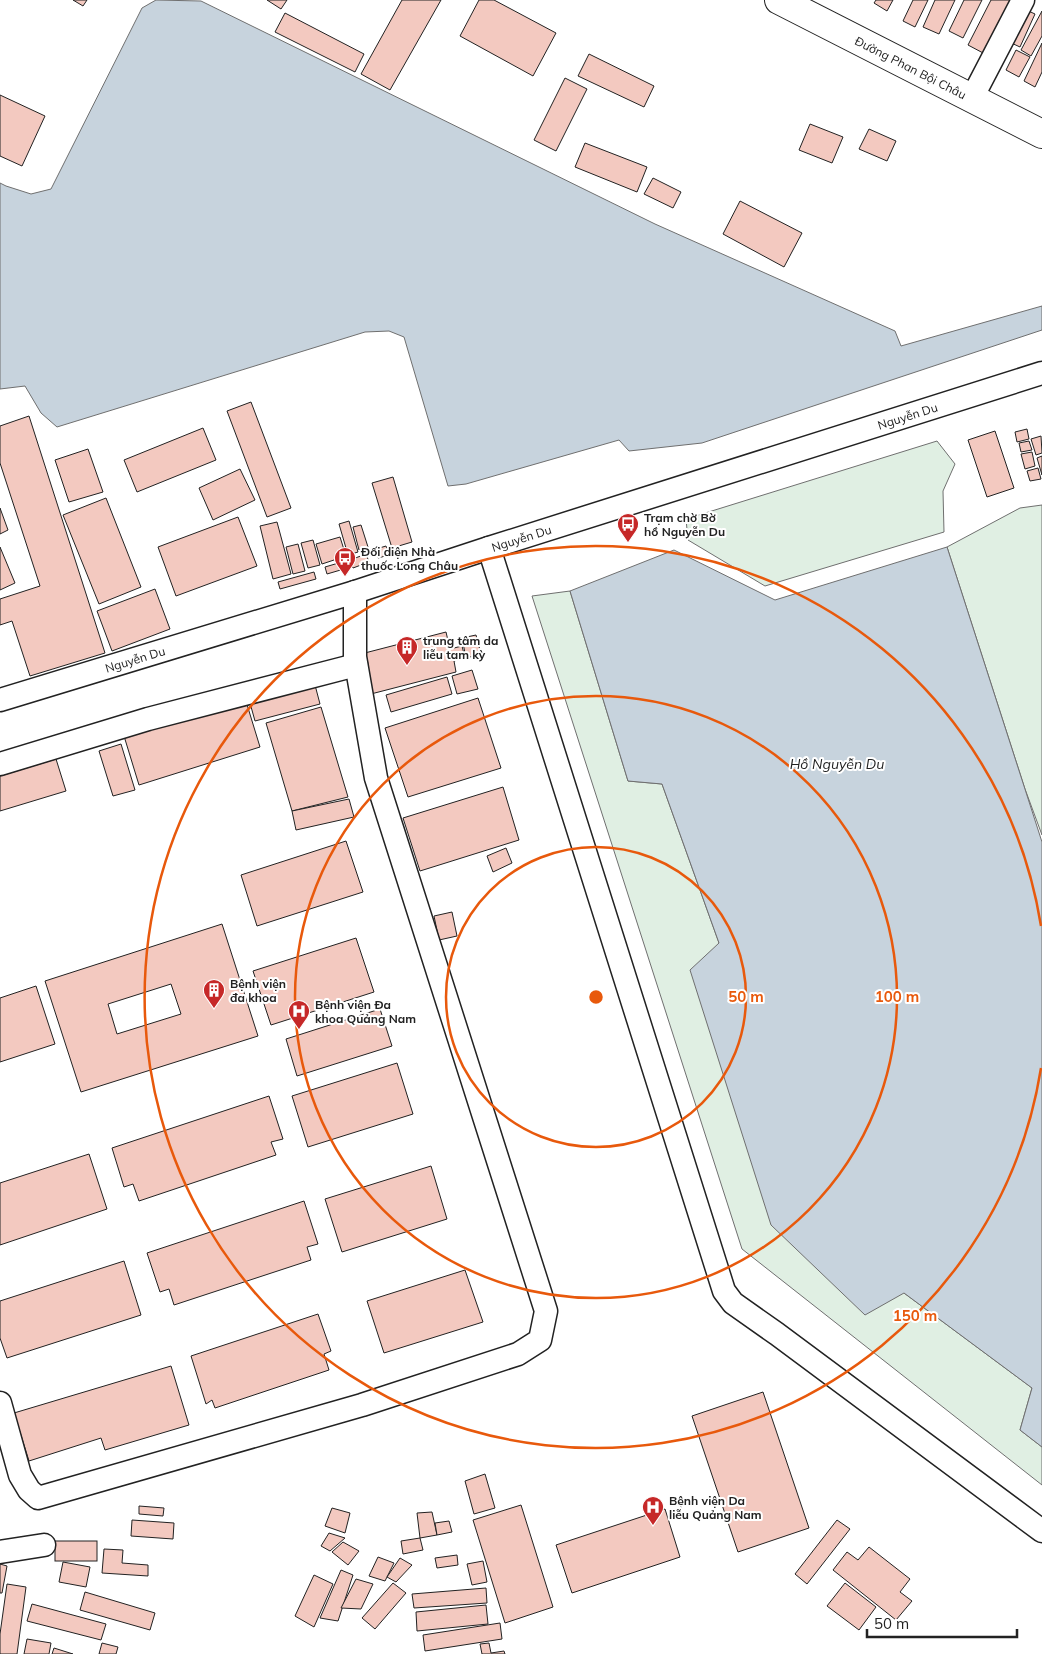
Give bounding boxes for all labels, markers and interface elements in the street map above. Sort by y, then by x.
street label: Đường Phan Bội Châu [853,33,969,102]
street label: Nguyễn Du [876,399,939,432]
place label: Trạm chờ Bờ hồ Nguyễn Du [644,510,725,539]
bus stop icon: Trạm chờ Bờ hồ Nguyễn Du [616,512,640,543]
street label: Nguyễn Du [489,521,553,554]
place label: Đối diện Nhà thuốc Long Châu [360,544,458,573]
bus stop icon: Đối diện Nhà thuốc Long Châu [333,546,357,577]
place label: trung tâm da liễu tam kỳ [423,633,498,662]
building icon: trung tâm da liễu tam kỳ [395,635,419,666]
street label: Nguyễn Du [103,643,167,675]
water label: Hồ Nguyễn Du [790,755,884,773]
place label: Bệnh viện đa khoa [230,976,286,1005]
building icon: Bệnh viện đa khoa [202,978,226,1009]
text: 50 m [728,987,764,1006]
text: 100 m [875,987,919,1006]
centre of rings [587,988,605,1006]
place label: Bệnh viện Đa khoa Quảng Nam [315,997,416,1026]
hospital icon: Bệnh viện Đa khoa Quảng Nam [287,999,311,1030]
text: 150 m [893,1306,937,1325]
place label: Bệnh viện Da liễu Quảng Nam [669,1493,762,1522]
hospital icon: Bệnh viện Da liễu Quảng Nam [641,1495,665,1526]
scale bar [867,1606,1017,1638]
text: 50 m [874,1614,909,1633]

